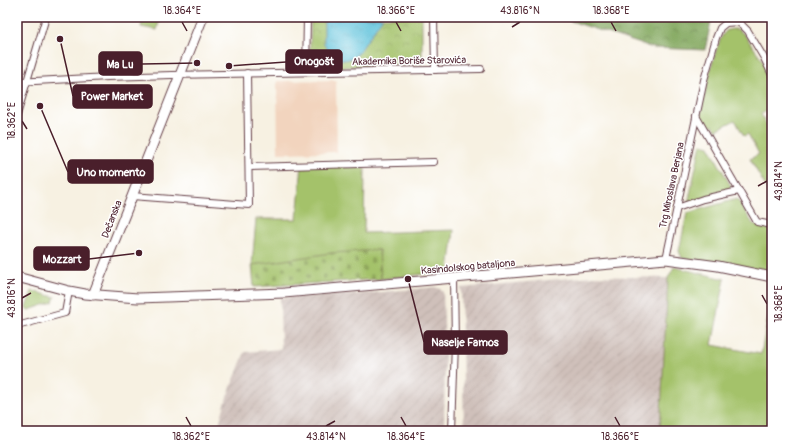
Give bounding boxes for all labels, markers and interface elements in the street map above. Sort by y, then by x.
text: 18.364°E [163,5,201,17]
text: 18.366°E [377,5,415,17]
text: 43.816°N [500,5,540,17]
text: 18.368°E [592,5,630,17]
callout: Onogošt [286,50,342,73]
callout: Ma Lu [99,52,142,75]
street label: Akademika Boriše Starovića [352,54,467,68]
text: Onogošt [294,55,335,68]
text: Ma Lu [106,58,134,71]
callout: Power Market [73,85,152,108]
text: Power Market [81,90,144,103]
text: 18.362°E [6,102,18,140]
street label: Trg Miroslava Berjana [657,141,687,229]
callout: Uno momento [68,160,153,183]
text: 43.814°N [773,161,785,201]
text: Uno momento [77,166,145,179]
street label: Dečanska [99,198,125,240]
callout: Mozzart [34,247,89,270]
text: Mozzart [43,253,82,266]
street label: Kasindolskog bataljona [421,257,516,277]
text: 43.816°N [6,278,18,318]
text: 18.368°E [773,285,785,323]
callout: Naselje Famos [424,331,507,354]
text: Naselje Famos [431,336,499,349]
text: 18.362°E [172,431,210,443]
text: 43.814°N [306,431,346,443]
text: 18.364°E [387,431,425,443]
text: 18.366°E [601,431,639,443]

